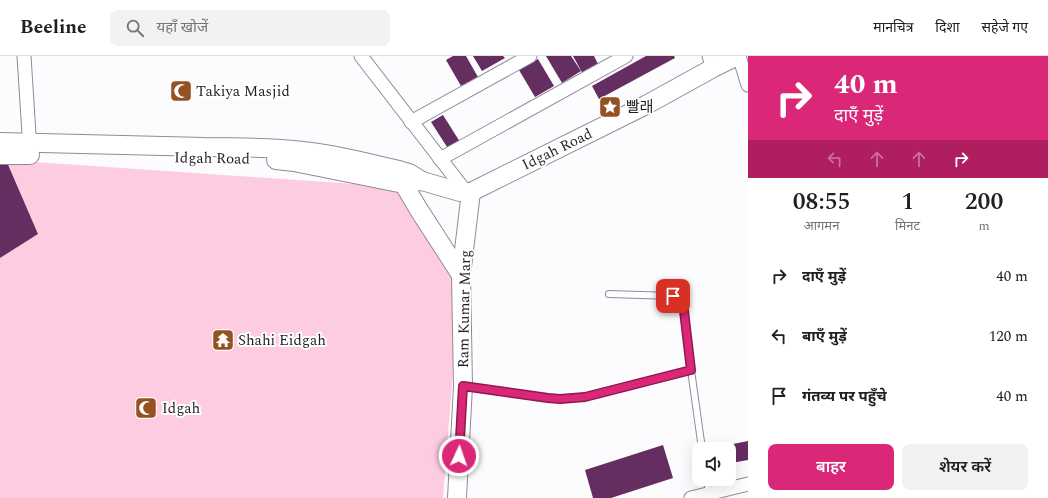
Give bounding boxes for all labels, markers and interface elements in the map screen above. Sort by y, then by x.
search box [110,10,390,46]
text: Beeline [20,13,86,42]
text: यहाँ खोजें [156,16,208,39]
icon: search [124,17,146,39]
text: मानचित्र [873,17,913,38]
text: दिशा [935,17,960,38]
text: सहेजे गए [982,17,1028,38]
text: 40 m [834,63,898,106]
icon: right [768,72,820,124]
mosque icon: Takiya Masjid [168,78,194,104]
place label: Takiya Masjid [196,80,290,103]
place icon: 빨래 [597,94,623,120]
place label: 빨래 [626,96,654,119]
text: दाएँ मुड़ें [834,102,883,129]
street label: Idgah Road [518,122,596,176]
street label: Idgah Road [174,146,250,171]
icon: left [824,148,846,170]
icon: ahead [866,148,888,170]
icon: ahead [908,148,930,170]
icon: right [950,148,972,170]
text: 08:55 [793,184,850,220]
text: 1 [901,184,914,220]
text: 200 [965,184,1003,220]
text: आगमन [804,216,839,236]
text: मिनट [895,216,920,236]
text: m [978,216,990,236]
street label: Ram Kumar Marg [452,250,477,368]
icon: right [768,265,790,287]
text: दाएँ मुड़ें [802,265,846,288]
text: 40 m [996,265,1028,288]
pin [656,279,690,313]
icon: arrive [662,285,684,307]
icon: left [768,325,790,347]
text: बाएँ मुड़ें [802,325,847,348]
text: 120 m [989,325,1028,348]
temple icon: Shahi Eidgah [210,327,236,353]
place label: Shahi Eidgah [238,329,326,352]
icon: arrive [768,385,790,407]
text: गंतव्य पर पहुँचे [802,385,887,408]
text: 40 m [996,385,1028,408]
mosque icon: Idgah [133,395,159,421]
place label: Idgah [162,397,201,420]
position arrow [438,435,480,477]
map controls [692,442,736,486]
button: sound [692,442,736,486]
button: बाहर [768,444,894,490]
button: शेयर करें [902,444,1028,490]

